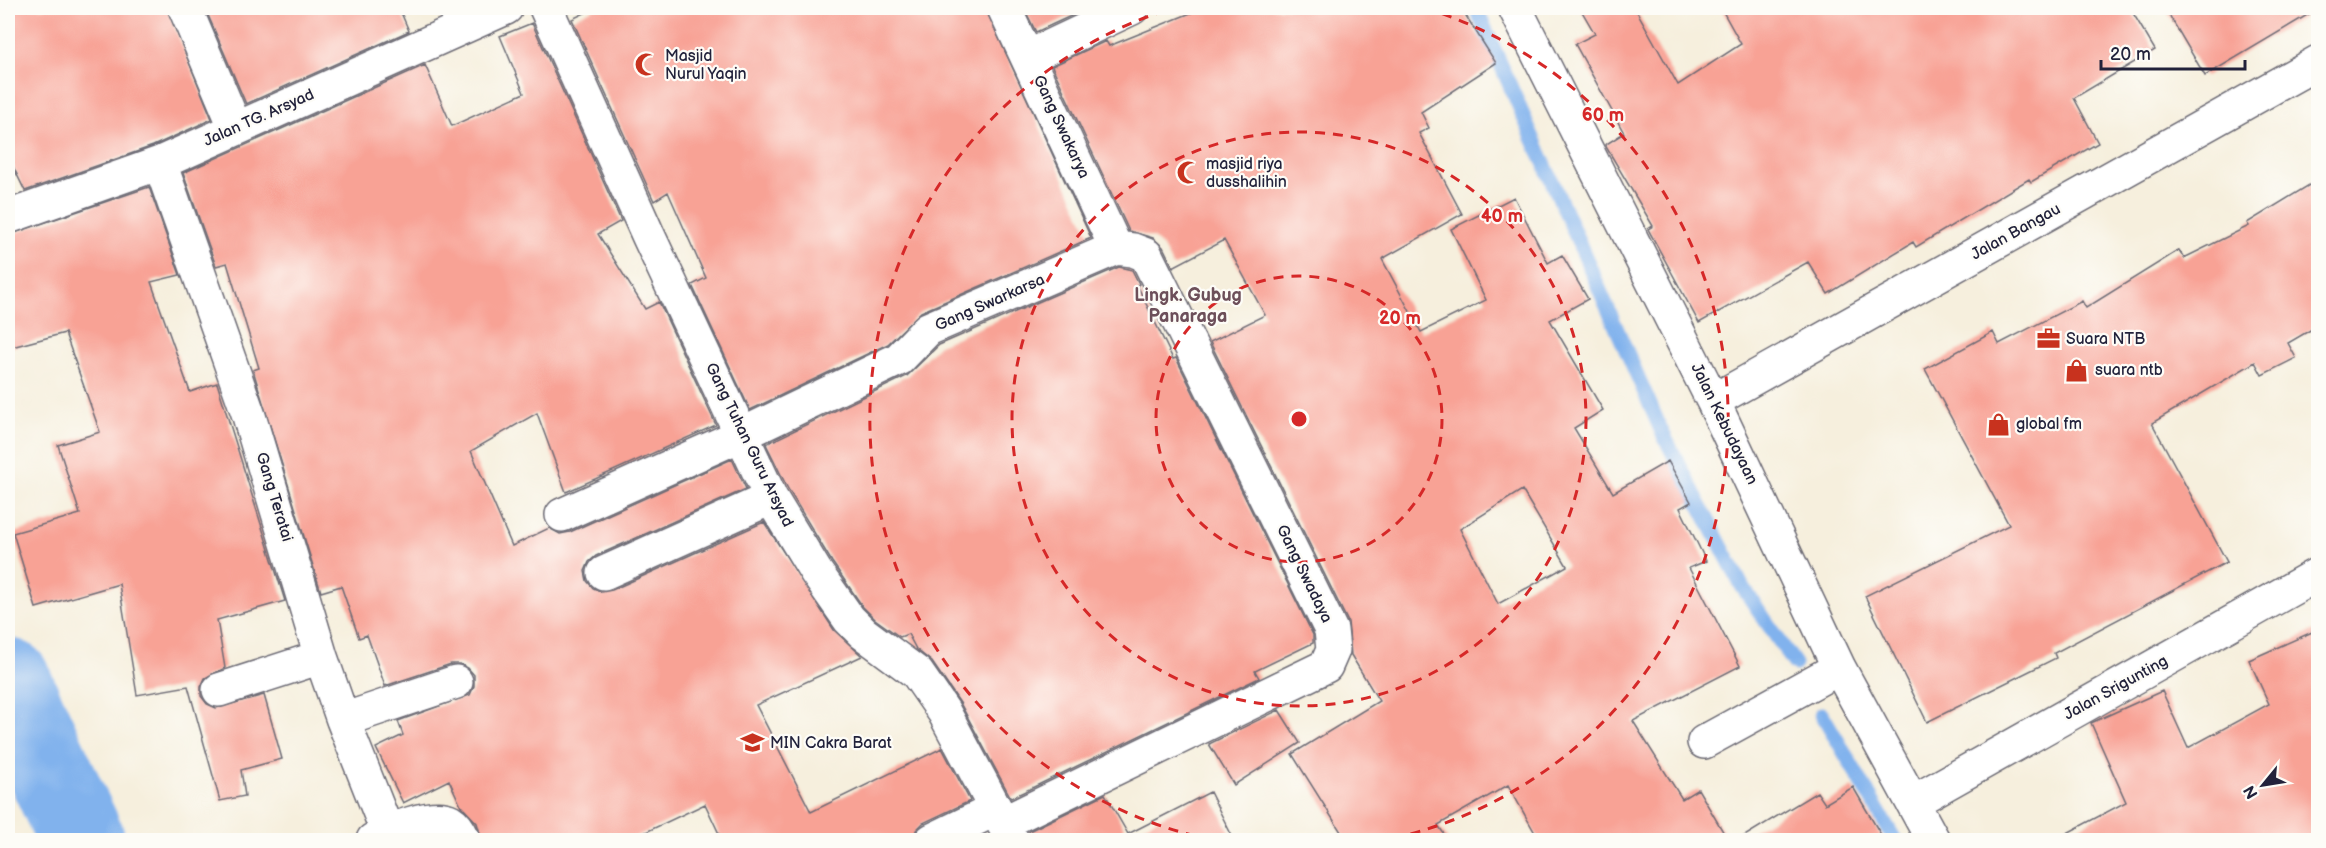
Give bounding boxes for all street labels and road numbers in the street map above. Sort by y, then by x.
street label: Gang Swakarya [1029,72,1093,182]
street label: Jalan TG. Arsyad [201,85,317,151]
street label: Jalan Bangau [1968,200,2064,264]
street label: Gang Swarkarsa [932,270,1048,336]
street label: Gang Tuhan Guru Arsyad [701,360,797,530]
street label: Jalan Kebudayaan [1686,360,1762,488]
street label: Gang Teratai [251,450,297,544]
street label: Gang Swadaya [1272,522,1336,626]
street label: Jalan Srigunting [2061,652,2171,724]

